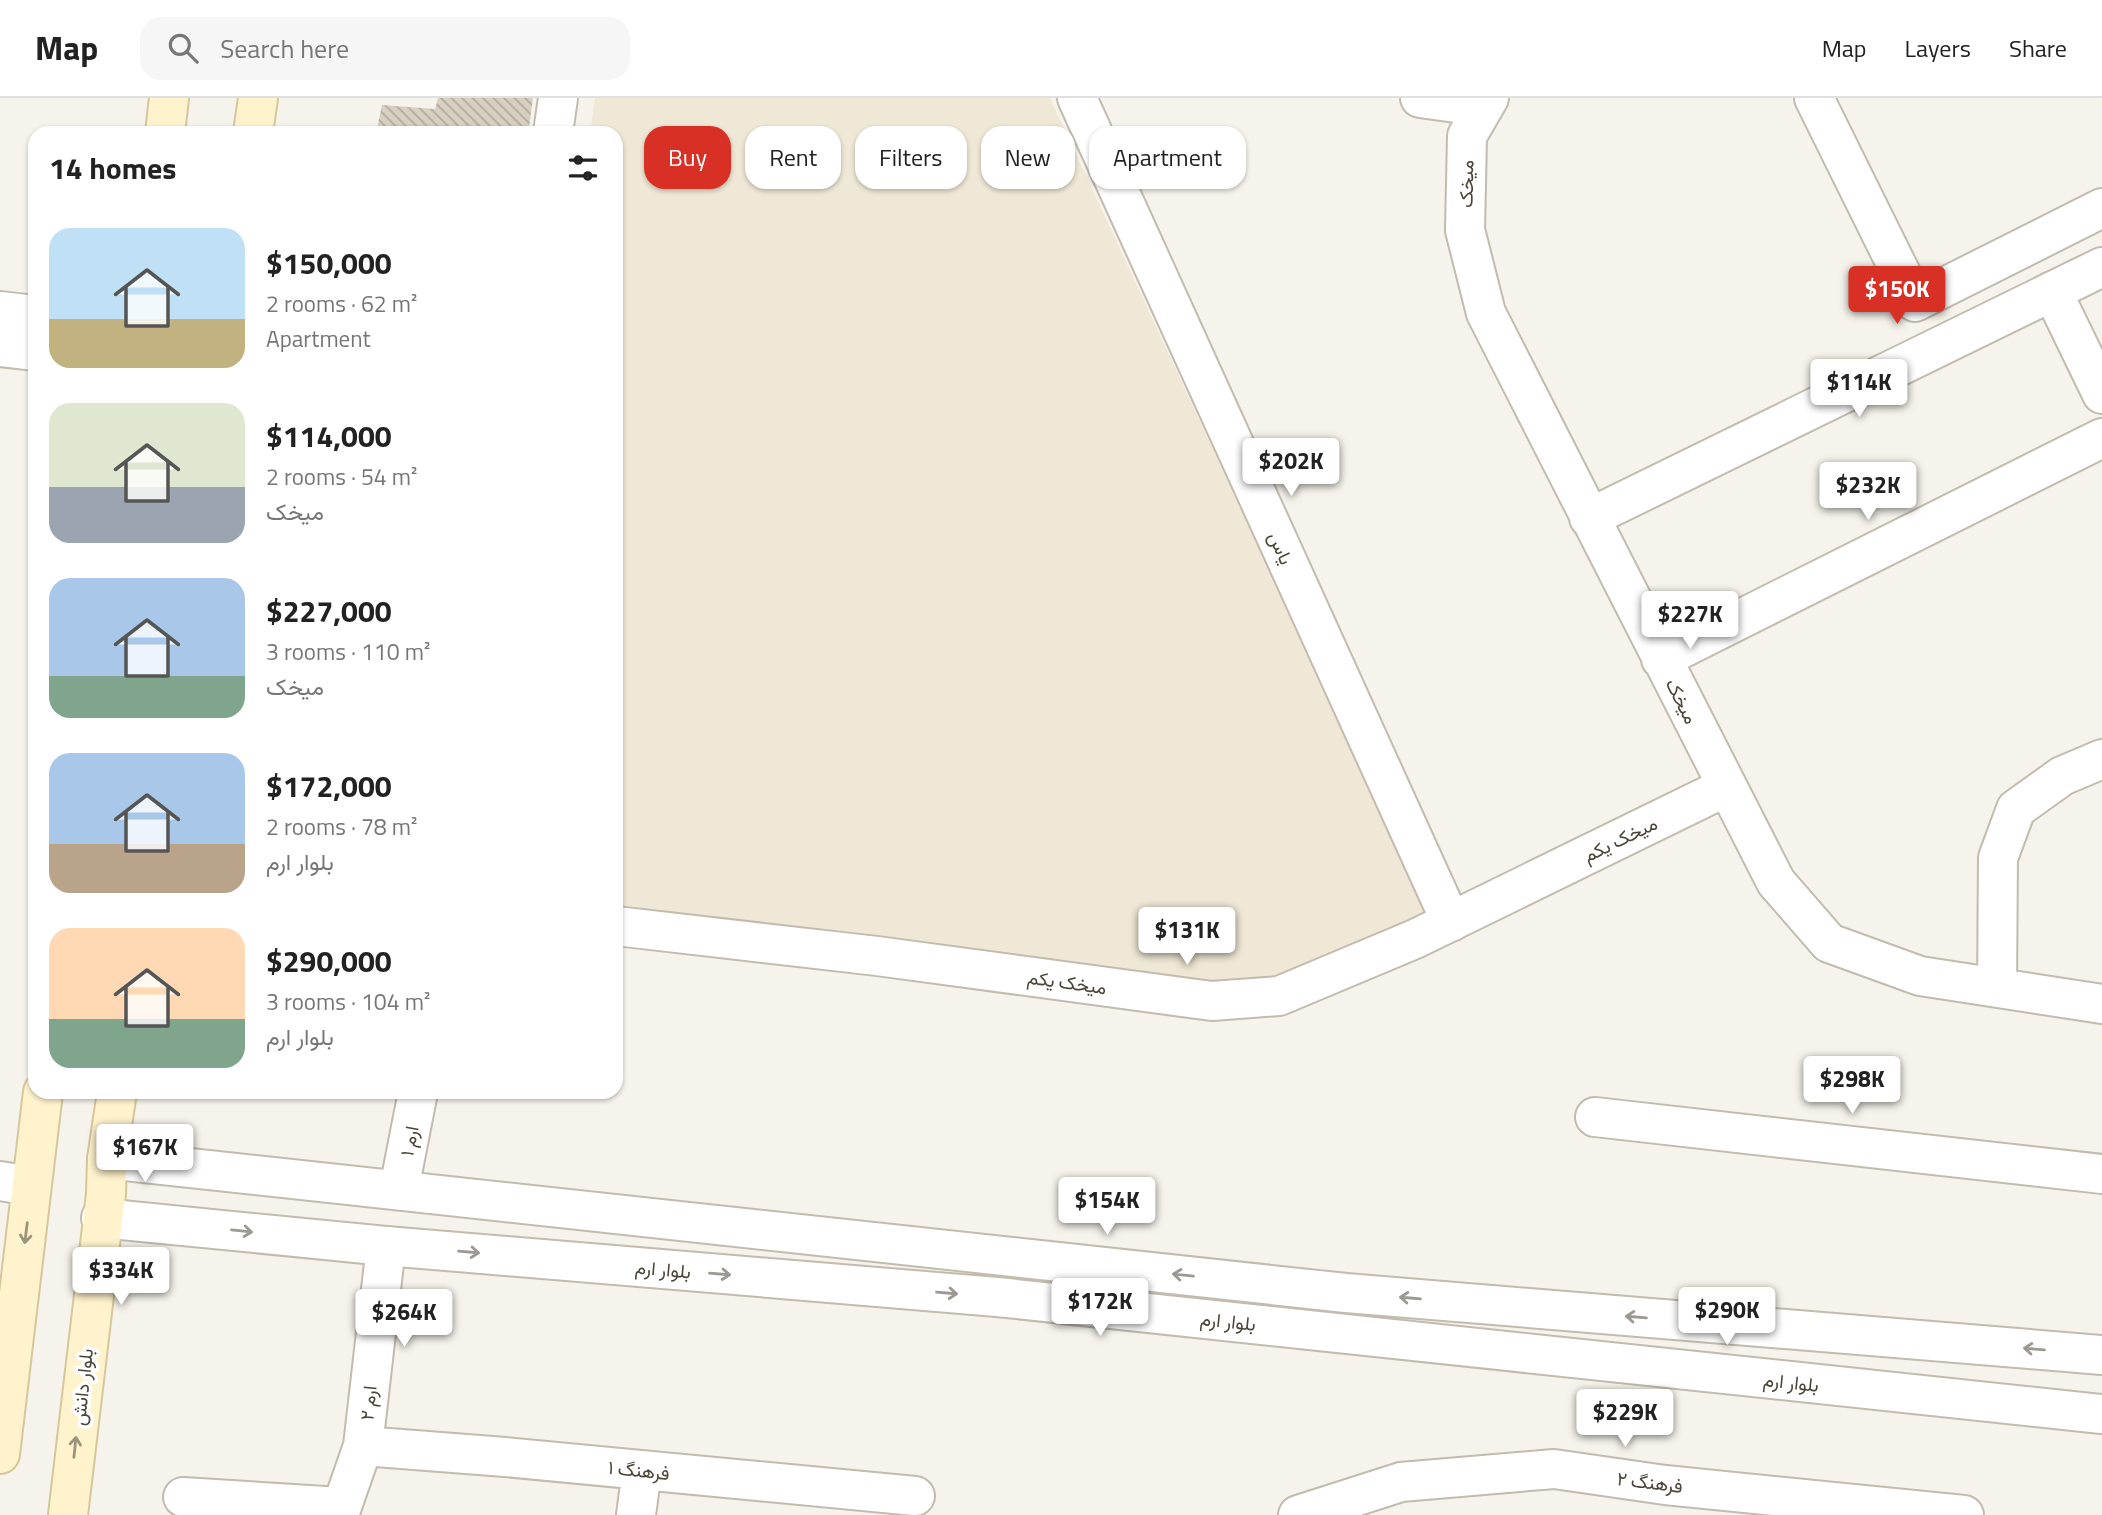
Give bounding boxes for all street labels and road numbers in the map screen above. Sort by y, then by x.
street label: میخک [1451,160,1480,208]
street label: یاس [1261,527,1301,569]
street label: میخک [1659,673,1706,729]
street label: میخک یکم [1578,808,1662,869]
street label: میخک یکم [1026,962,1109,1001]
street label: ارم ۱ [391,1123,426,1159]
street label: بلوار ارم [634,1252,692,1285]
street label: بلوار ارم [1199,1303,1257,1338]
street label: بلوار دانش [63,1347,100,1427]
street label: بلوار ارم [1762,1364,1820,1399]
street label: ارم ۲ [351,1384,384,1422]
street label: فرهنگ ۱ [607,1452,671,1487]
street label: فرهنگ ۲ [1615,1463,1685,1500]

